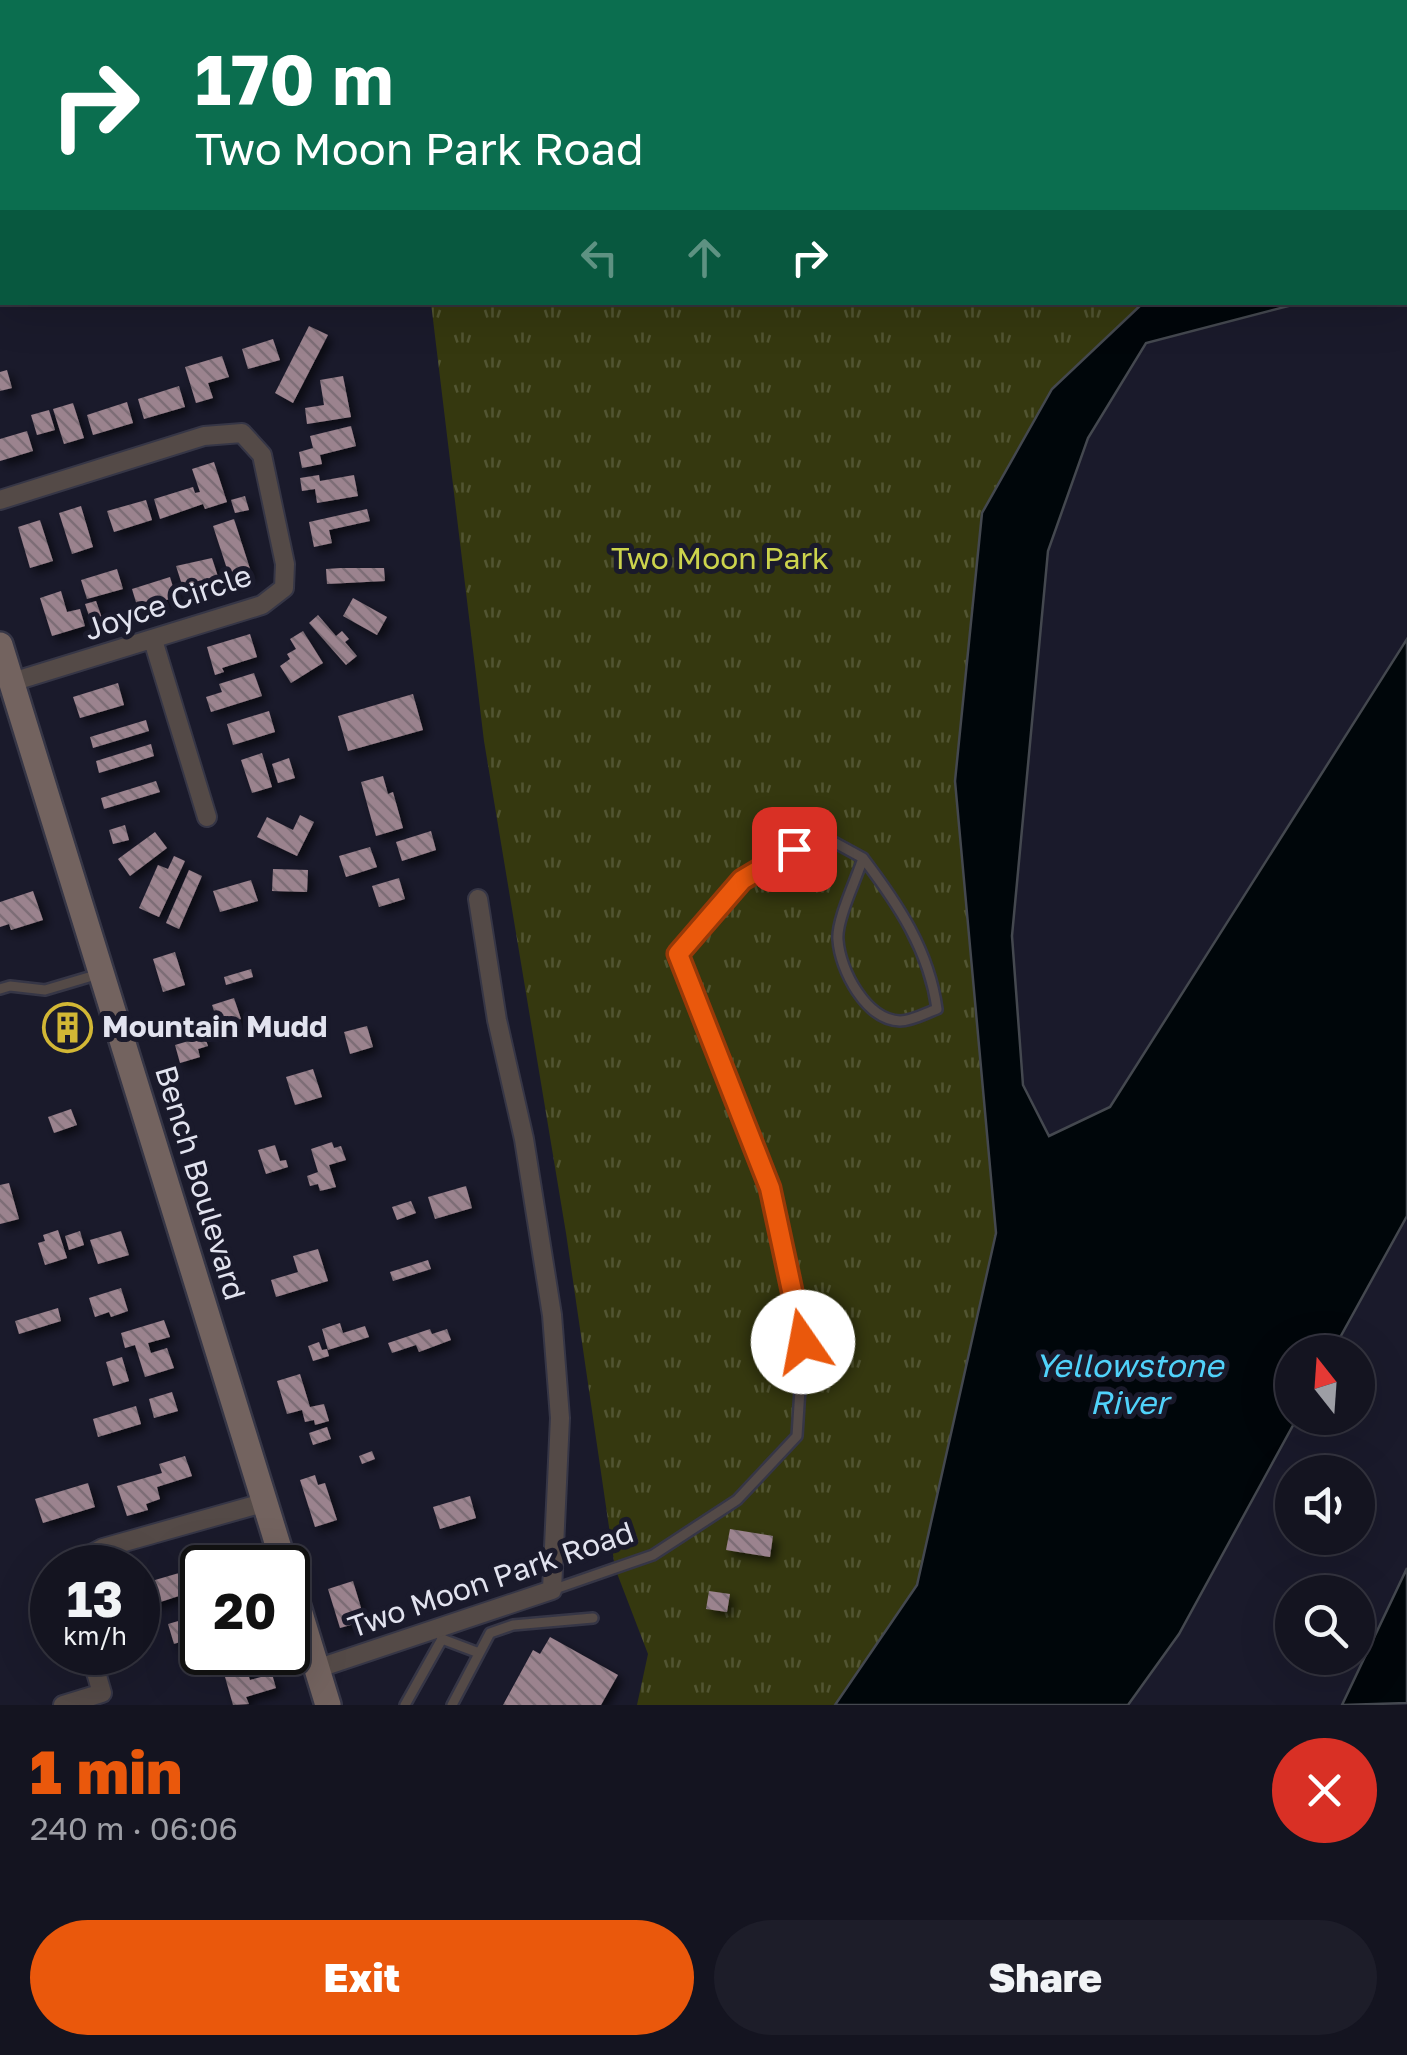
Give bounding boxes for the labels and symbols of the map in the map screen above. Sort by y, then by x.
park label: Two Moon Park [611,540,829,576]
street label: Joyce Circle [79,557,256,647]
pin [752,807,837,892]
building icon: Mountain Mudd [41,1001,93,1053]
place label: Mountain Mudd [102,1008,327,1044]
street label: Bench Boulevard [148,1061,254,1304]
position arrow [751,1290,855,1394]
north arrow [1275,1335,1375,1435]
water label: Yellowstone River [1035,1346,1226,1421]
street label: Two Moon Park Road [343,1513,638,1645]
speed limit sign: 20 [180,1545,310,1675]

